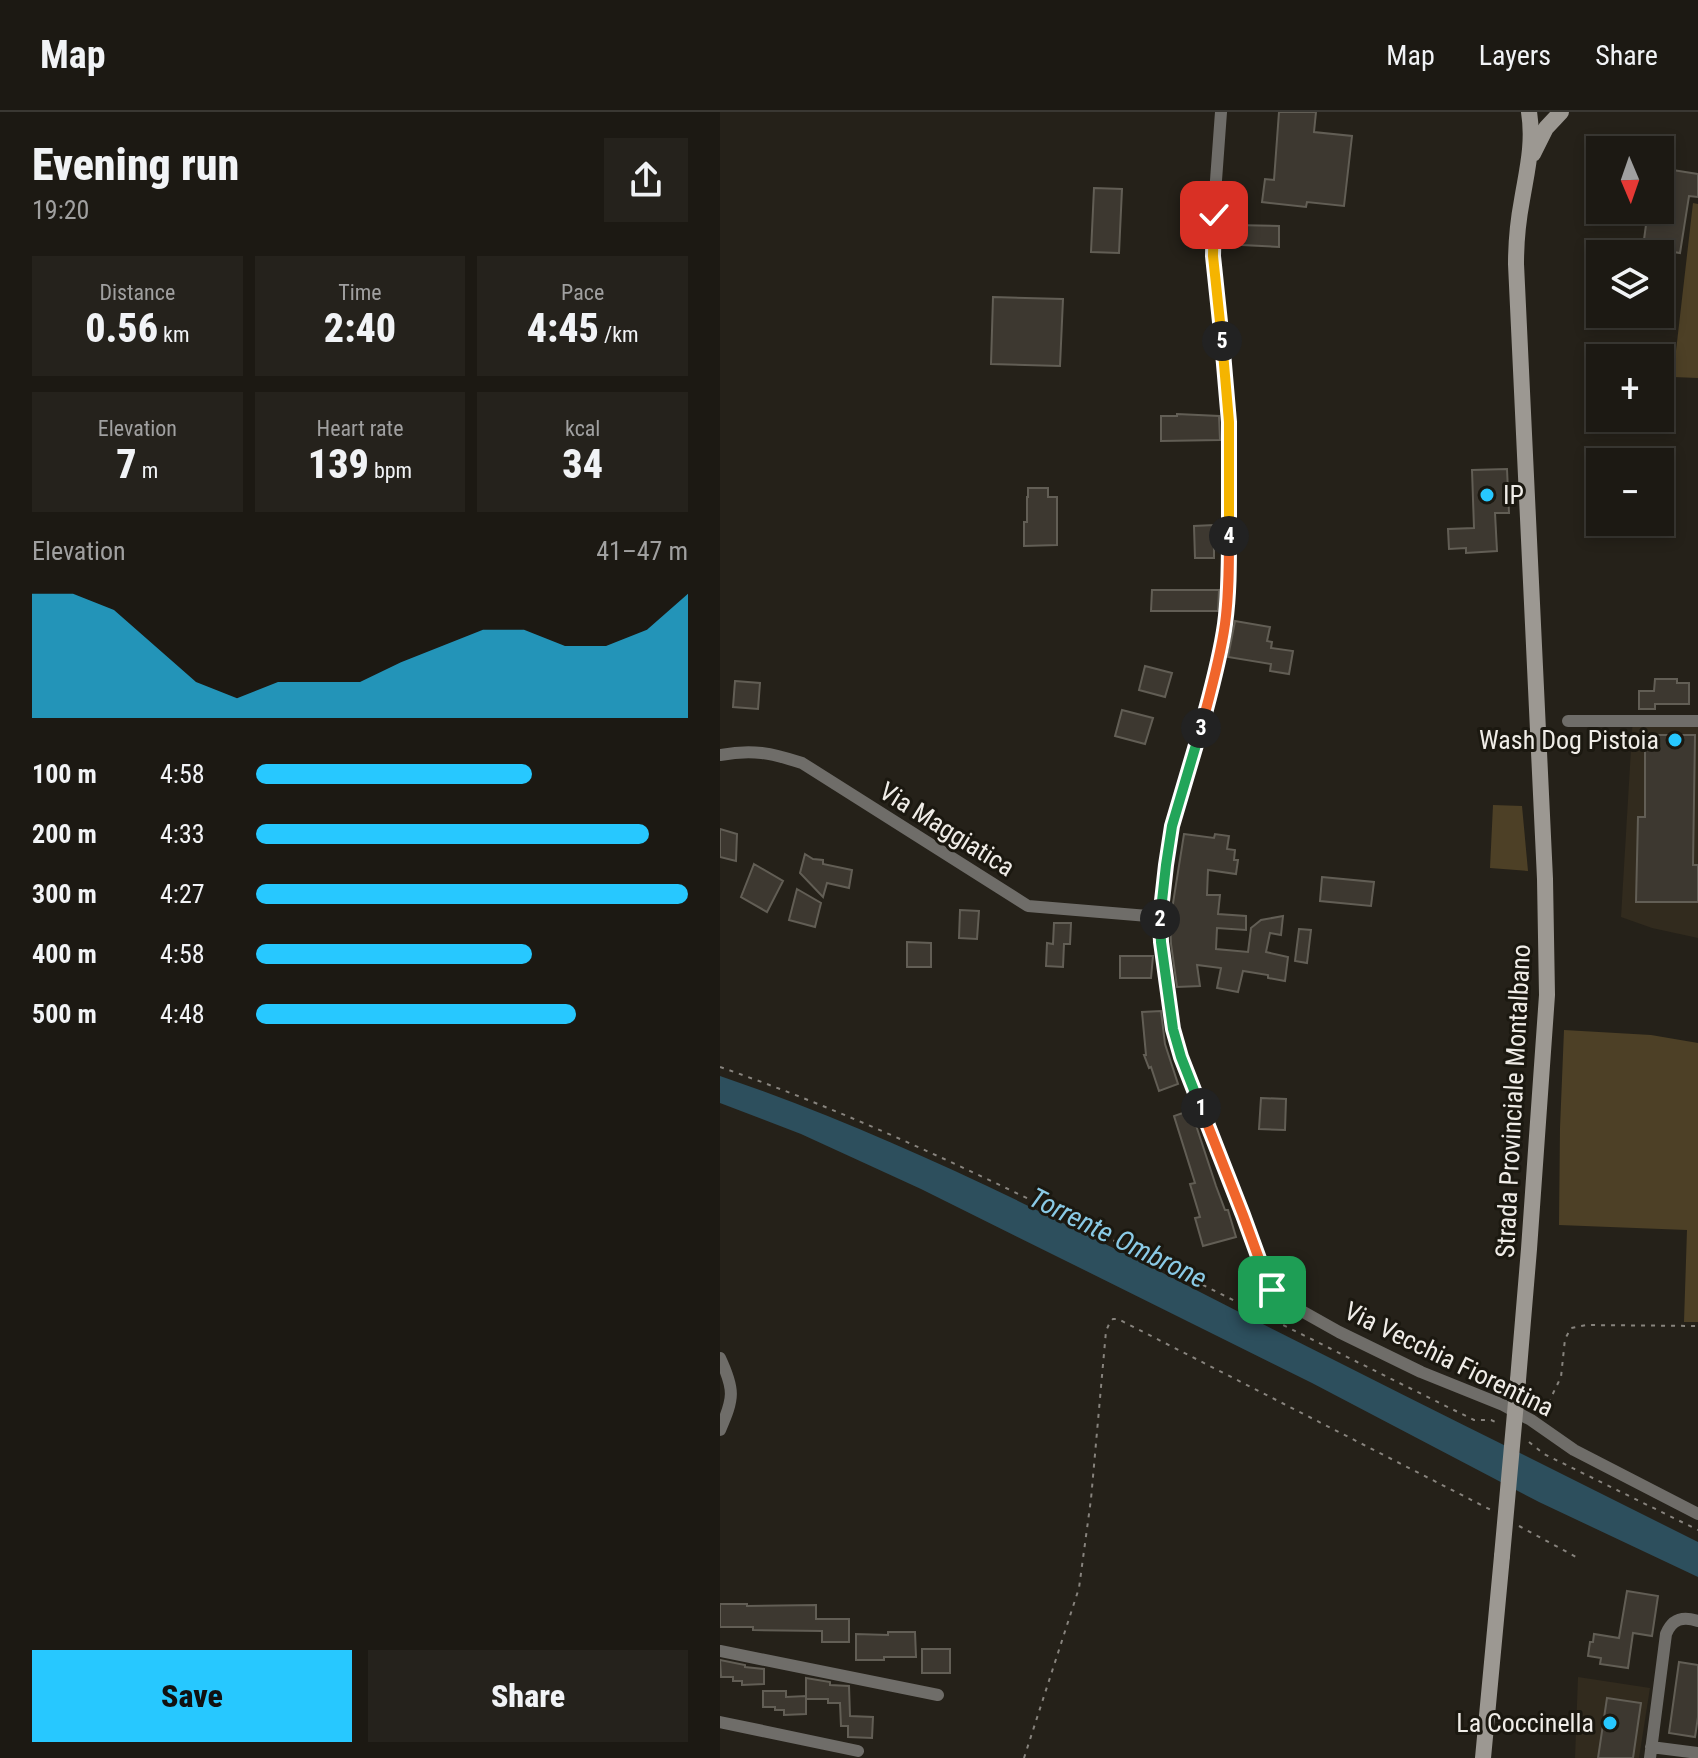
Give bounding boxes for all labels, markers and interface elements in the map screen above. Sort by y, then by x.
text: Map [40,33,106,77]
text: Map [1386,39,1435,72]
text: Layers [1479,39,1551,72]
text: Share [1595,39,1658,72]
north arrow [1586,136,1674,224]
map controls [1586,136,1674,536]
button: share [604,138,688,222]
text: Evening run [32,139,239,191]
pin [1180,181,1248,249]
icon: check [1192,193,1236,237]
text: 19:20 [32,195,89,225]
button: layers [1586,240,1674,328]
text: Distance [99,280,175,305]
text: Time [338,280,382,305]
text: Pace [561,280,604,305]
text: 0.56 [85,305,158,352]
text: 2:40 [324,305,396,352]
text: 4:45 [527,305,599,352]
pin: 5 [1202,321,1242,361]
text: km [158,322,190,347]
text: /km [599,322,639,347]
text: 5 [1216,328,1228,353]
button: + [1586,344,1674,432]
text: Elevation [98,416,177,441]
text: Heart rate [317,416,403,441]
text: kcal [565,416,600,441]
text: 7 [116,441,137,488]
text: 139 [308,441,369,488]
text: 34 [562,441,603,488]
button: − [1586,448,1674,536]
text: m [137,458,158,483]
text: bpm [369,458,412,483]
place label: IP [1503,480,1524,510]
marker: IP [1478,486,1496,504]
pin: 4 [1209,516,1249,556]
text: 4 [1223,523,1235,548]
text: Elevation [32,536,126,566]
text: 41–47 m [596,536,688,566]
pin: 3 [1181,708,1221,748]
text: 3 [1195,715,1207,740]
place label: Wash Dog Pistoia [1479,725,1659,755]
marker: Wash Dog Pistoia [1666,731,1684,749]
text: 100 m [32,759,97,789]
text: 4:58 [160,759,205,789]
street label: Via Maggiatica [874,776,1020,882]
text: 200 m [32,819,97,849]
text: 4:33 [160,819,205,849]
text: 300 m [32,879,97,909]
text: 4:27 [160,879,205,909]
pin: 2 [1140,899,1180,939]
text: 2 [1154,906,1166,931]
text: 400 m [32,939,97,969]
text: 4:58 [160,939,205,969]
street label: Strada Provinciale Montalbano [1490,944,1536,1258]
text: 500 m [32,999,97,1029]
text: 4:48 [160,999,205,1029]
pin: 1 [1181,1088,1221,1128]
text: 1 [1195,1095,1207,1120]
water label: Torrente Ombrone [1024,1181,1212,1295]
pin [1238,1256,1306,1324]
icon: arrive [1250,1268,1294,1312]
street label: Via Vecchia Fiorentina [1340,1295,1558,1423]
button: Save [32,1650,352,1742]
button: Share [368,1650,688,1742]
place label: La Coccinella [1456,1708,1594,1738]
marker: La Coccinella [1601,1714,1619,1732]

